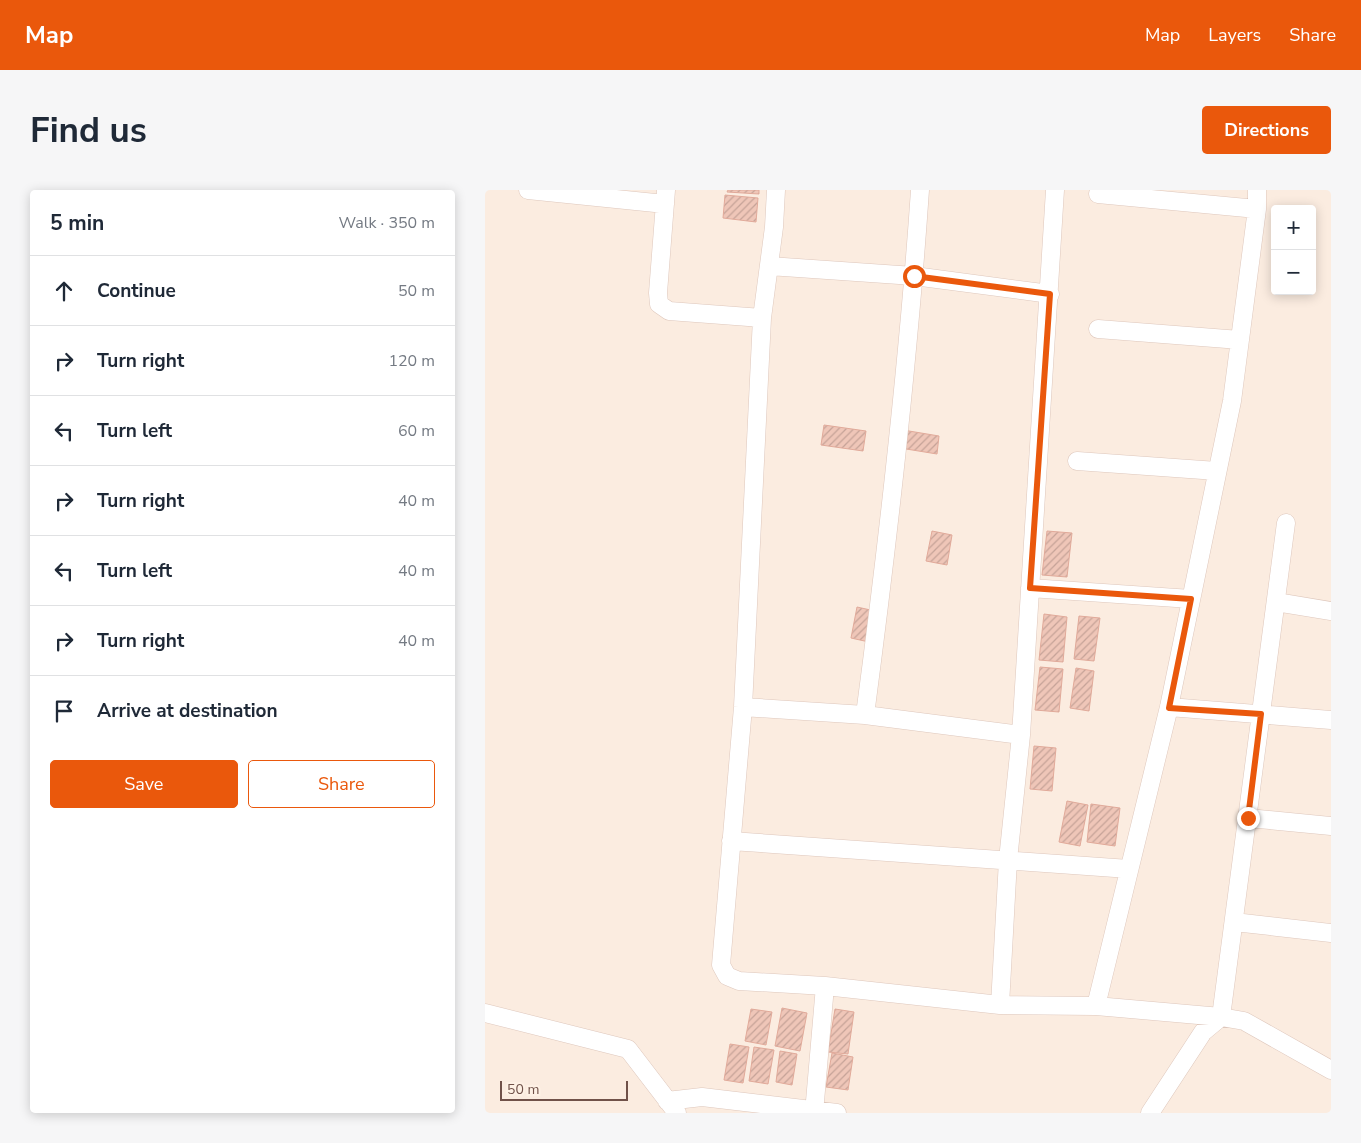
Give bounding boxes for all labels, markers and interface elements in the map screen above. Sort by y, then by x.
text: Map [25,19,73,51]
text: Map [1145,23,1180,47]
text: Layers [1208,23,1261,47]
text: Share [1289,23,1336,47]
button: Directions [1202,106,1331,154]
text: Find us [30,107,147,154]
map controls [1271,205,1316,295]
button: + [1271,205,1316,250]
text: 5 min [50,209,104,237]
text: Walk · 350 m [339,212,435,234]
button: − [1271,250,1316,295]
route start [903,265,926,288]
icon: ahead [50,277,78,305]
text: Continue [97,278,176,304]
text: 50 m [398,280,435,302]
icon: right [50,347,78,375]
text: Turn right [97,348,184,374]
text: 120 m [388,350,435,372]
icon: left [50,417,78,445]
text: Turn left [97,418,172,444]
text: 60 m [398,420,435,442]
icon: right [50,487,78,515]
text: Turn right [97,488,184,514]
text: 40 m [398,490,435,512]
icon: left [50,557,78,585]
text: Turn left [97,558,172,584]
text: 40 m [398,560,435,582]
icon: right [50,627,78,655]
text: Turn right [97,628,184,654]
text: 40 m [398,630,435,652]
icon: arrive [50,697,78,725]
text: Arrive at destination [97,698,278,724]
button: Save [50,760,238,808]
button: Share [248,760,435,808]
route end [1237,807,1260,830]
scale bar [500,1078,627,1101]
text: 50 m [507,1080,539,1099]

